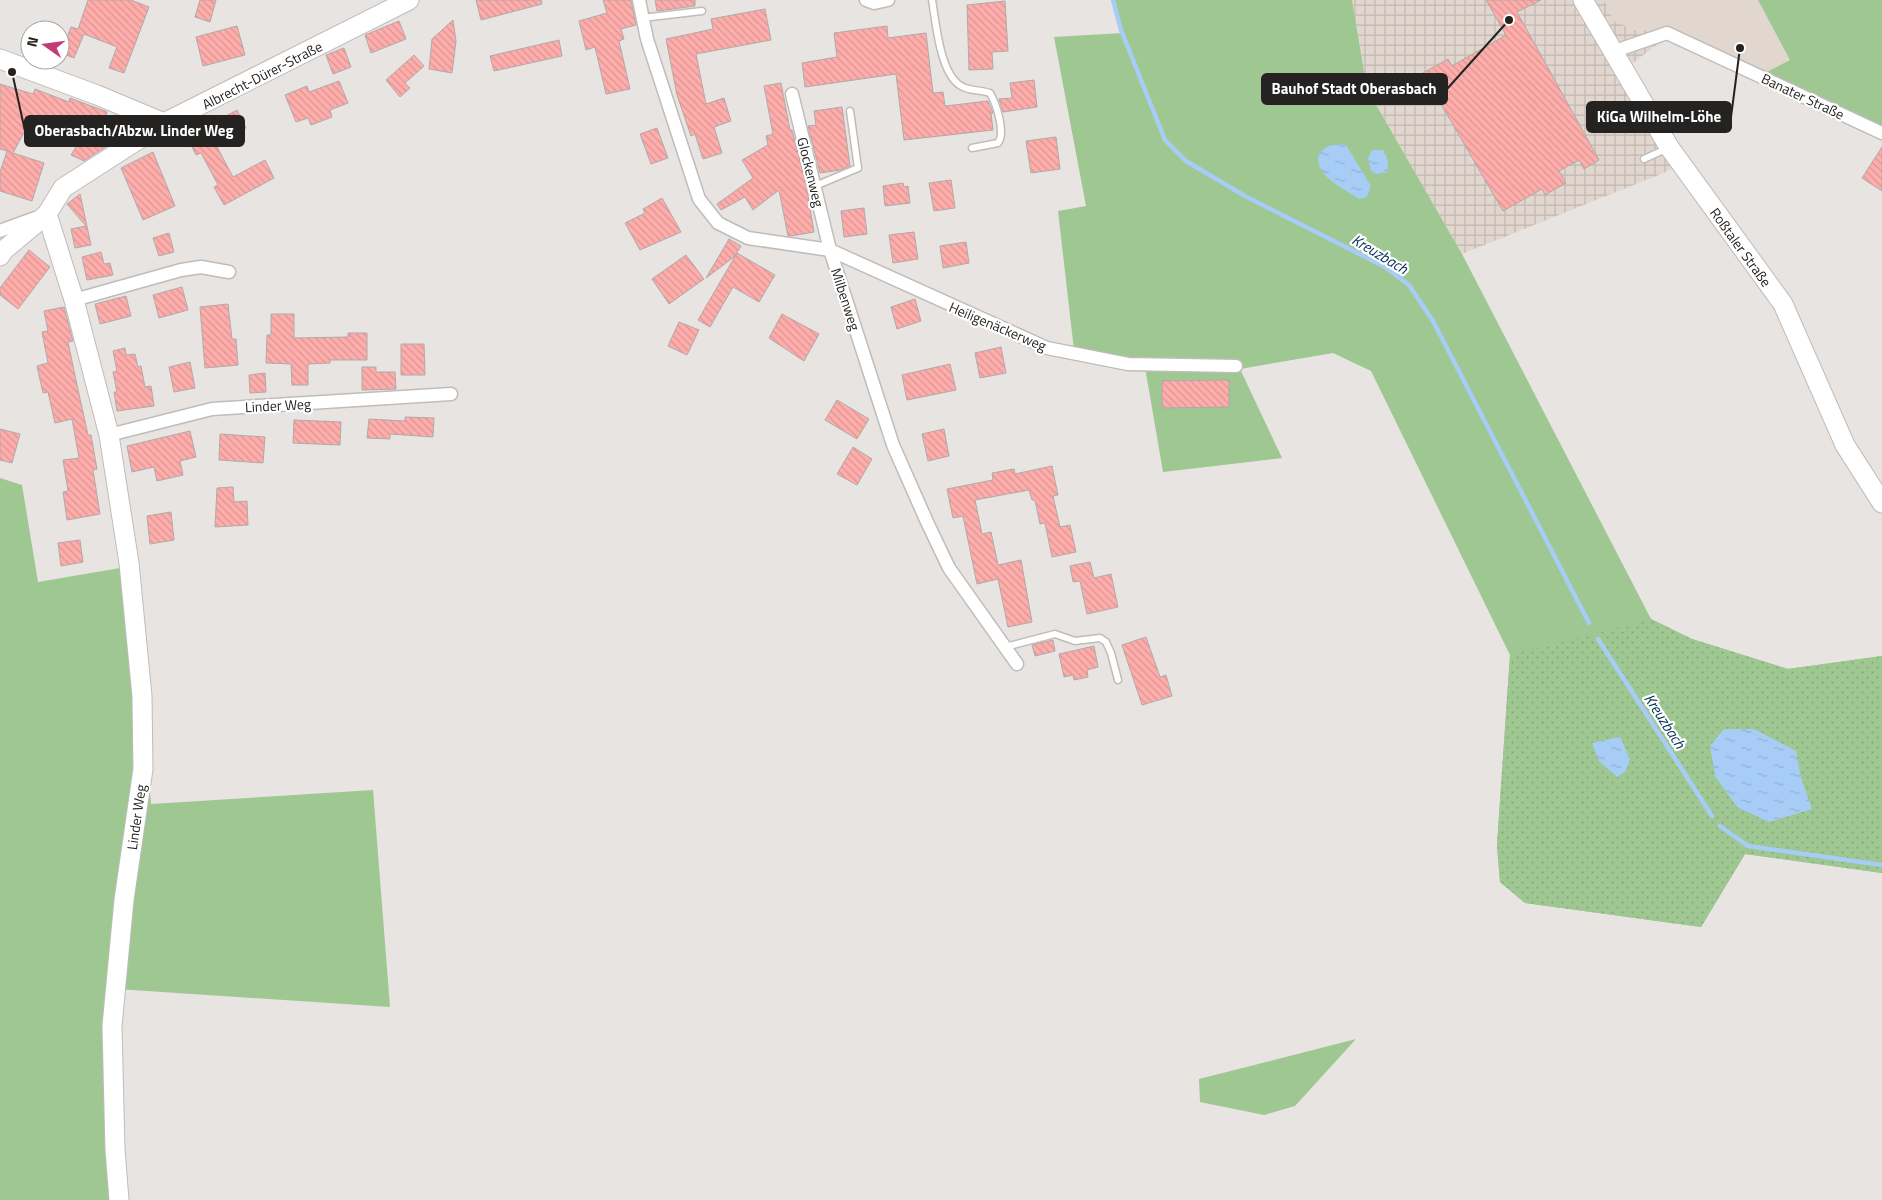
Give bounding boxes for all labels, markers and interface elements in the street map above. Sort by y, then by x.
north arrow [20,20,70,70]
text: N [21,34,43,49]
street label: Albrecht-Dürer-Straße [198,36,326,114]
street label: Banater Straße [1758,68,1848,124]
callout: Bauhof Stadt Oberasbach [1262,74,1447,104]
text: Bauhof Stadt Oberasbach [1272,77,1436,100]
callout: KiGa Wilhelm-Löhe [1587,102,1731,132]
text: KiGa Wilhelm-Löhe [1597,105,1722,128]
callout: Oberasbach/Abzw. Linder Weg [25,116,244,146]
text: Oberasbach/Abzw. Linder Weg [35,119,233,142]
street label: Glockenweg [792,135,830,209]
street label: Roßtaler Straße [1705,203,1777,291]
water label: Kreuzbach [1348,228,1413,280]
street label: Milbenweg [826,265,866,333]
street label: Heiligenäckerweg [946,296,1050,356]
street label: Linder Weg [244,393,312,417]
water label: Kreuzbach [1639,689,1692,754]
street label: Linder Weg [121,783,151,851]

